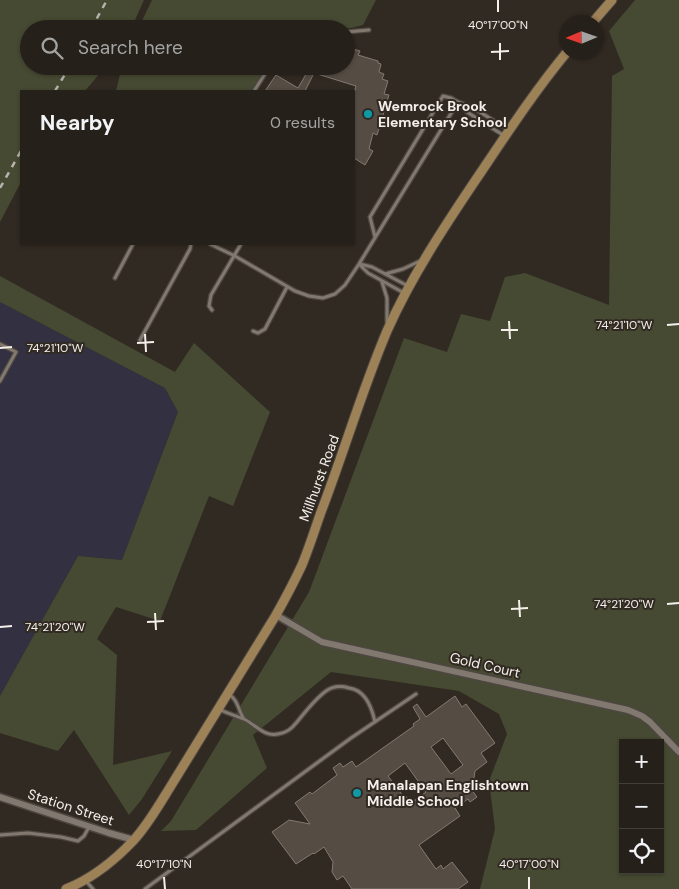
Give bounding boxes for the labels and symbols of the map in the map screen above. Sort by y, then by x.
north arrow [559,15,604,60]
text: 40°17'00"N [468,17,528,33]
place label: Wemrock Brook Elementary School [378,97,507,131]
marker: Wemrock Brook Elementary School [362,108,374,120]
text: 74°21'10"W [596,317,653,333]
text: 74°21'10"W [27,340,84,356]
street label: Millhurst Road [295,432,343,524]
text: 74°21'20"W [594,596,654,612]
text: 74°21'20"W [25,619,85,635]
street label: Gold Court [448,648,522,682]
place label: Manalapan Englishtown Middle School [367,776,529,810]
street label: Station Street [26,785,116,829]
marker: Manalapan Englishtown Middle School [351,787,363,799]
text: 40°17'10"N [136,856,192,872]
text: 40°17'00"N [499,856,559,872]

